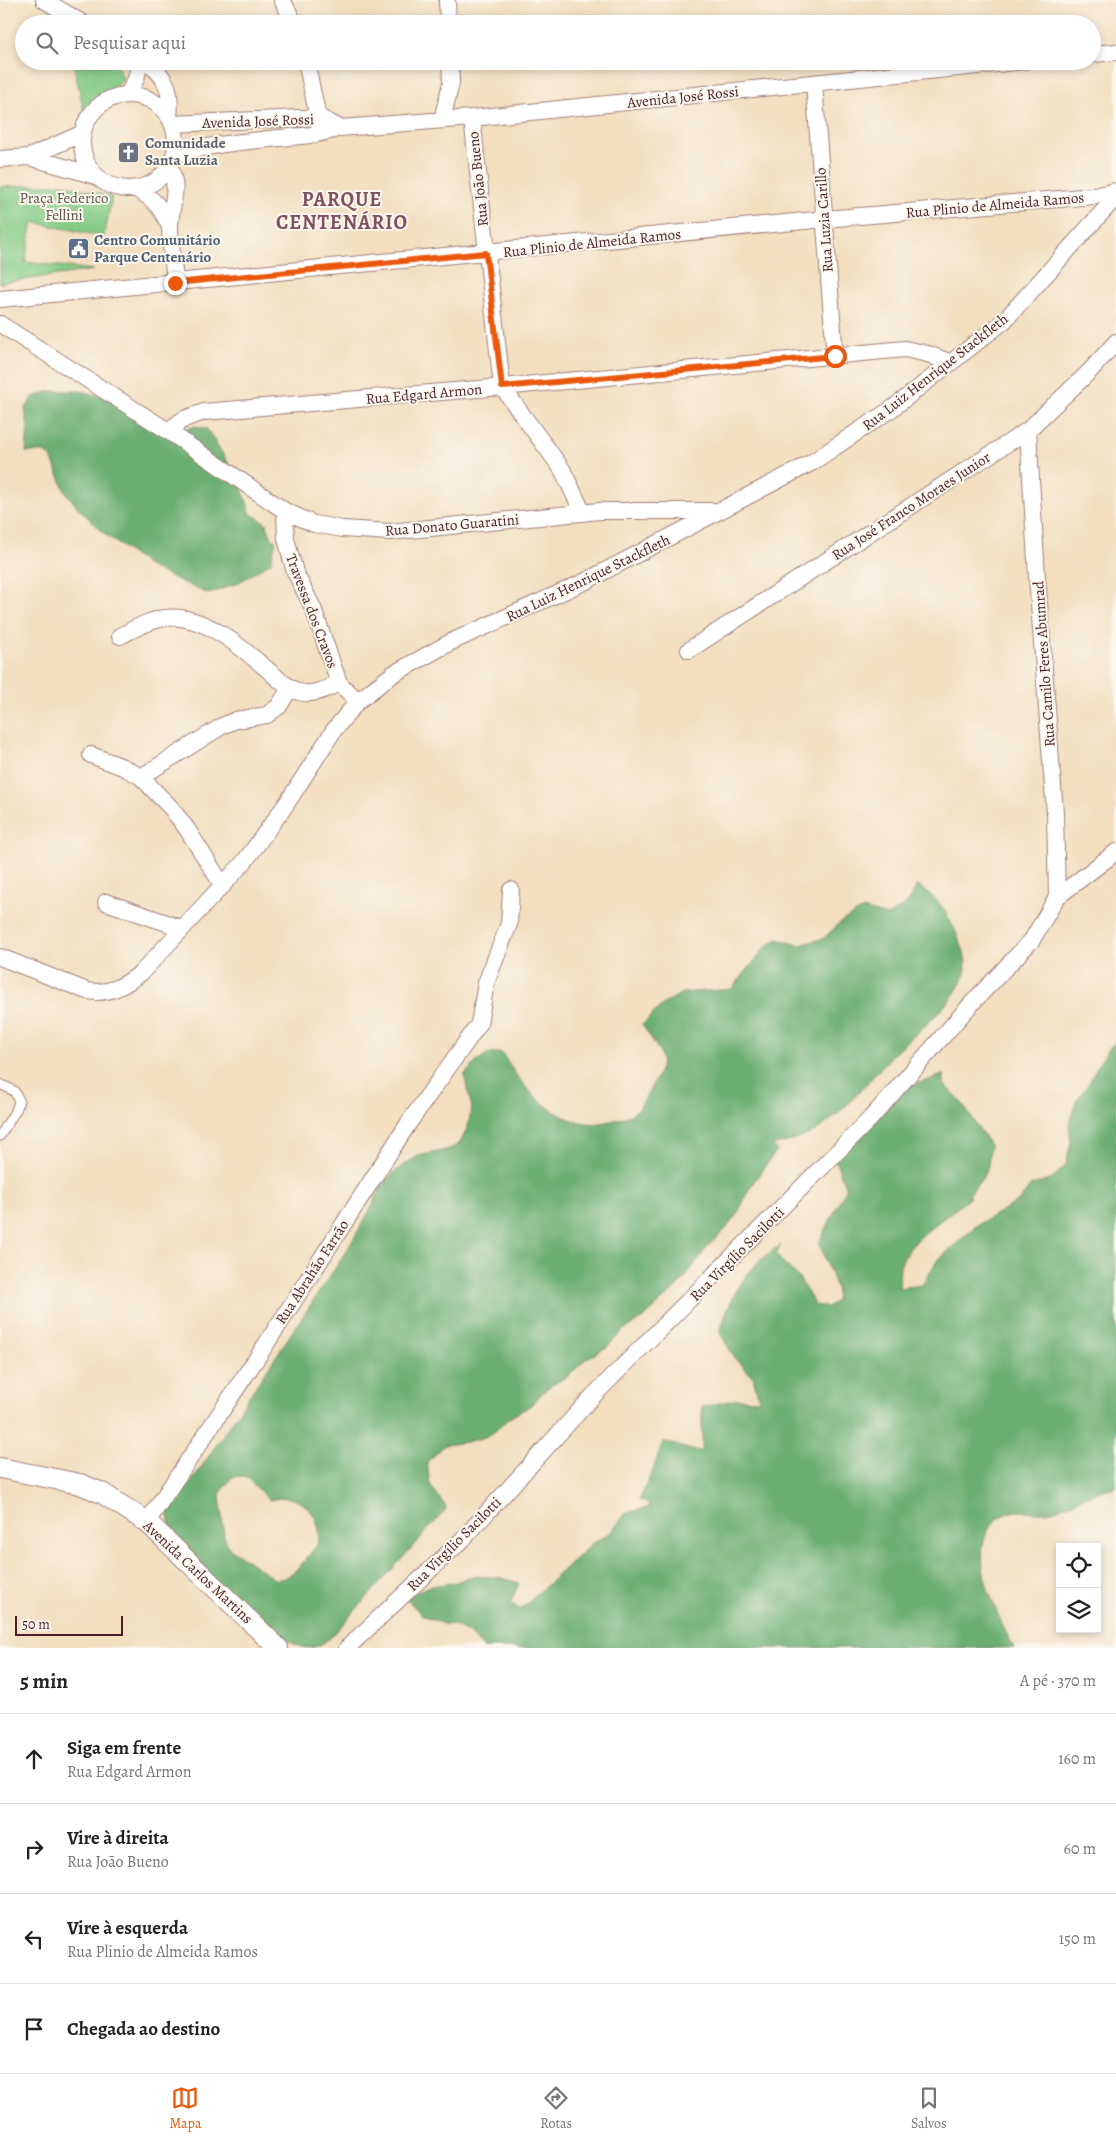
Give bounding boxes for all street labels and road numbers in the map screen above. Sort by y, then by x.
street label: Avenida José Rossi [625,81,740,113]
street label: Avenida José Rossi [201,109,314,133]
street label: Rua João Bueno [463,130,493,228]
street label: Rua Luzia Carillo [810,167,838,273]
street label: Rua Plinio de Almeida Ramos [905,187,1085,223]
street label: Rua Plinio de Almeida Ramos [502,224,682,262]
street label: Rua Luiz Henrique Stackfleth [858,309,1012,435]
street label: Rua Edgard Armon [365,379,483,409]
street label: Rua José Franco Moraes Junior [828,447,994,565]
street label: Rua Donato Guaratini [384,509,520,541]
street label: Rua Luiz Henrique Stackfleth [503,530,673,626]
street label: Travessa dos Cravos [281,551,343,671]
street label: Rua Camilo Feres Abumrad [1028,579,1060,748]
street label: Rua Virgílio Sacilotti [685,1202,789,1306]
street label: Rua Abrahão Farrão [271,1216,353,1328]
street label: Rua Virgílio Sacilotti [402,1492,506,1596]
street label: Avenida Carlos Martins [138,1515,257,1628]

